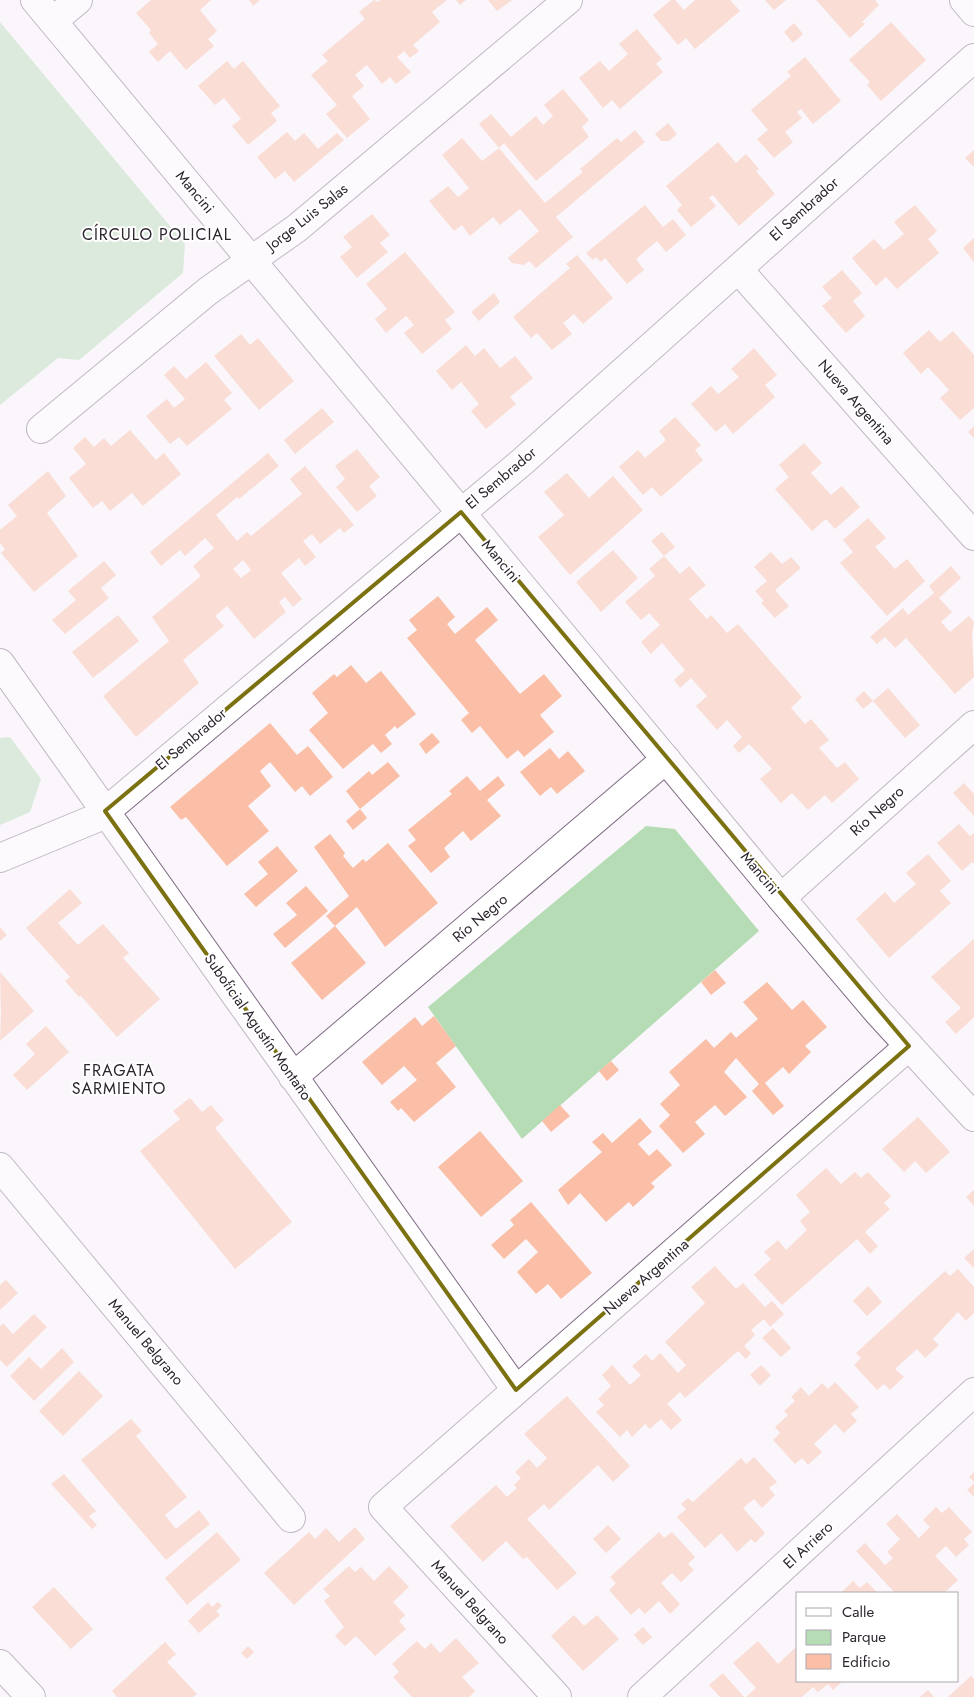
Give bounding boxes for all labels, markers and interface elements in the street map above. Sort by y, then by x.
street label: Mancini [170,166,220,218]
street label: El Sembrador [764,171,844,246]
street label: Jorge Luis Salas [260,178,353,257]
district label: CÍRCULO POLICIAL [82,223,232,246]
street label: Nueva Argentina [813,354,899,450]
street label: El Sembrador [461,441,542,514]
street label: Mancini [476,535,526,587]
street label: El Sembrador [151,702,232,775]
street label: Río Negro [845,781,909,841]
street label: Mancini [735,847,785,899]
street label: Río Negro [448,888,512,948]
street label: Suboficial Agustín Montaño [199,949,317,1105]
district label: FRAGATA SARMIENTO [72,1059,166,1100]
street label: Nueva Argentina [598,1234,694,1320]
street label: Manuel Belgrano [103,1294,189,1390]
street label: El Arriero [778,1516,838,1574]
street label: Manuel Belgrano [426,1555,514,1649]
legend [796,1592,959,1682]
text: Calle [842,1601,874,1623]
text: Parque [842,1626,886,1648]
text: Edificio [842,1651,890,1673]

